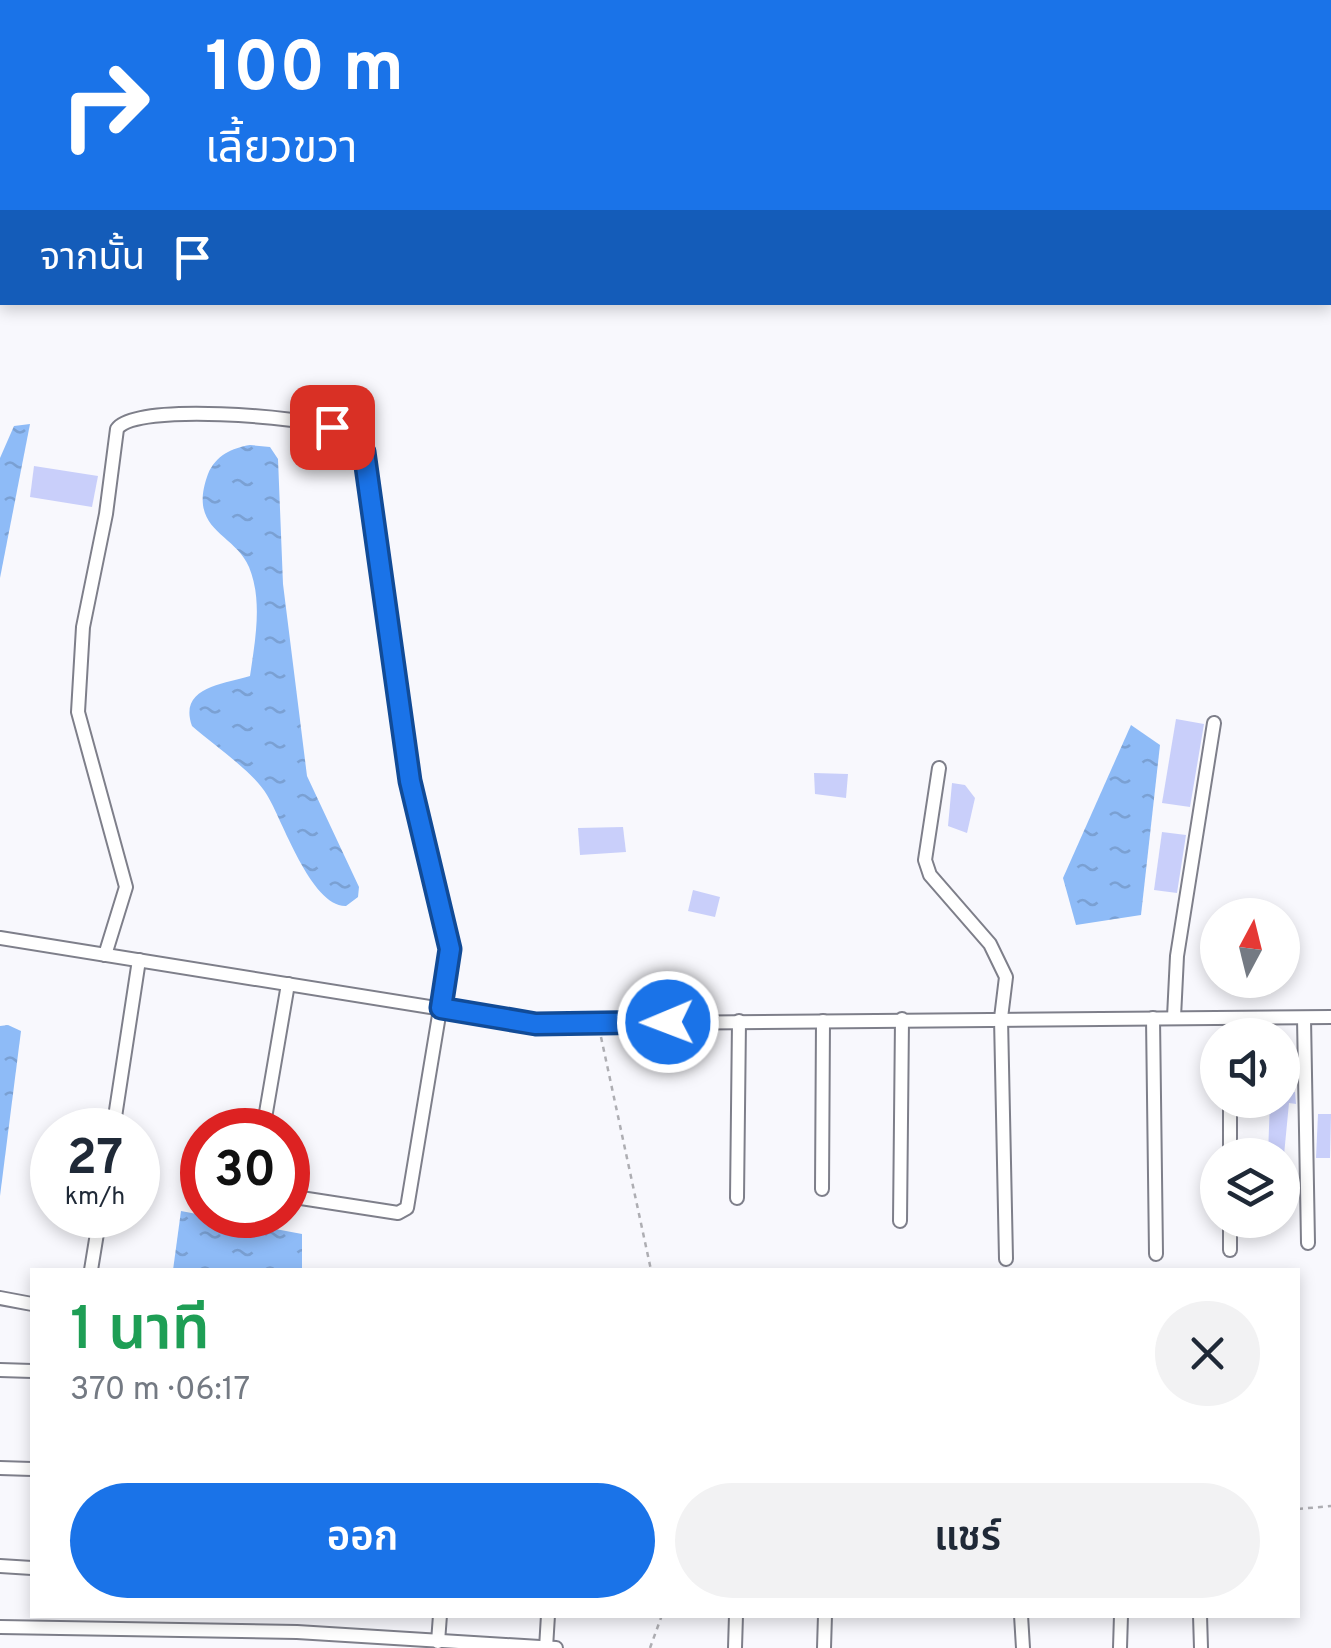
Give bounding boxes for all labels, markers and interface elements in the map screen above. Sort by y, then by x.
text: 100 m [205,27,404,116]
icon: right [40,40,170,170]
text: เลี้ยวขวา [205,122,357,179]
icon: arrive [165,230,220,285]
text: จากนั้น [40,235,145,284]
pin [290,385,375,470]
icon: arrive [305,400,360,455]
north arrow [1200,898,1300,998]
map controls [1200,898,1300,1238]
position arrow [616,970,720,1074]
button: sound [1200,1018,1300,1118]
speed limit sign: 30 [180,1108,310,1238]
text: 27 [67,1129,123,1192]
button: layers [1200,1138,1300,1238]
text: km/h [65,1182,125,1214]
text: 1 นาที [70,1295,210,1371]
button: close [1155,1301,1260,1406]
text: 370 m · 06:17 [70,1371,250,1411]
button: ออก [70,1483,655,1598]
button: แชร์ [675,1483,1260,1598]

